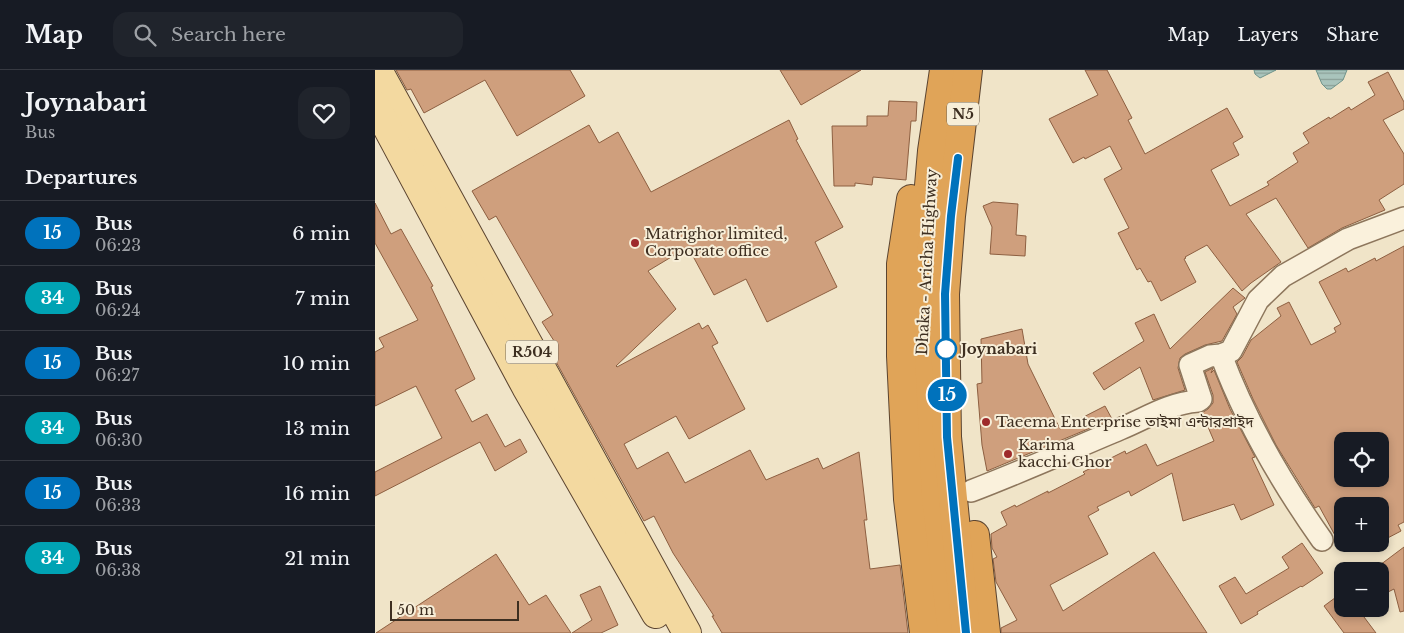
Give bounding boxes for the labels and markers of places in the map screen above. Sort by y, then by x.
place label: Matrighor limited, Corporate office [645,224,787,260]
marker: Matrighor limited, Corporate office [629,237,641,249]
marker: Joynabari [935,338,957,360]
place label: Joynabari [958,339,1038,358]
place label: Taeema Enterprise তাইমা এন্টারপ্রাইদ [996,412,1254,431]
marker: Taeema Enterprise তাইমা এন্টারপ্রাইদ [980,416,992,428]
place label: Karima kacchi Ghor [1018,435,1113,471]
marker: Karima kacchi Ghor [1002,448,1014,460]

